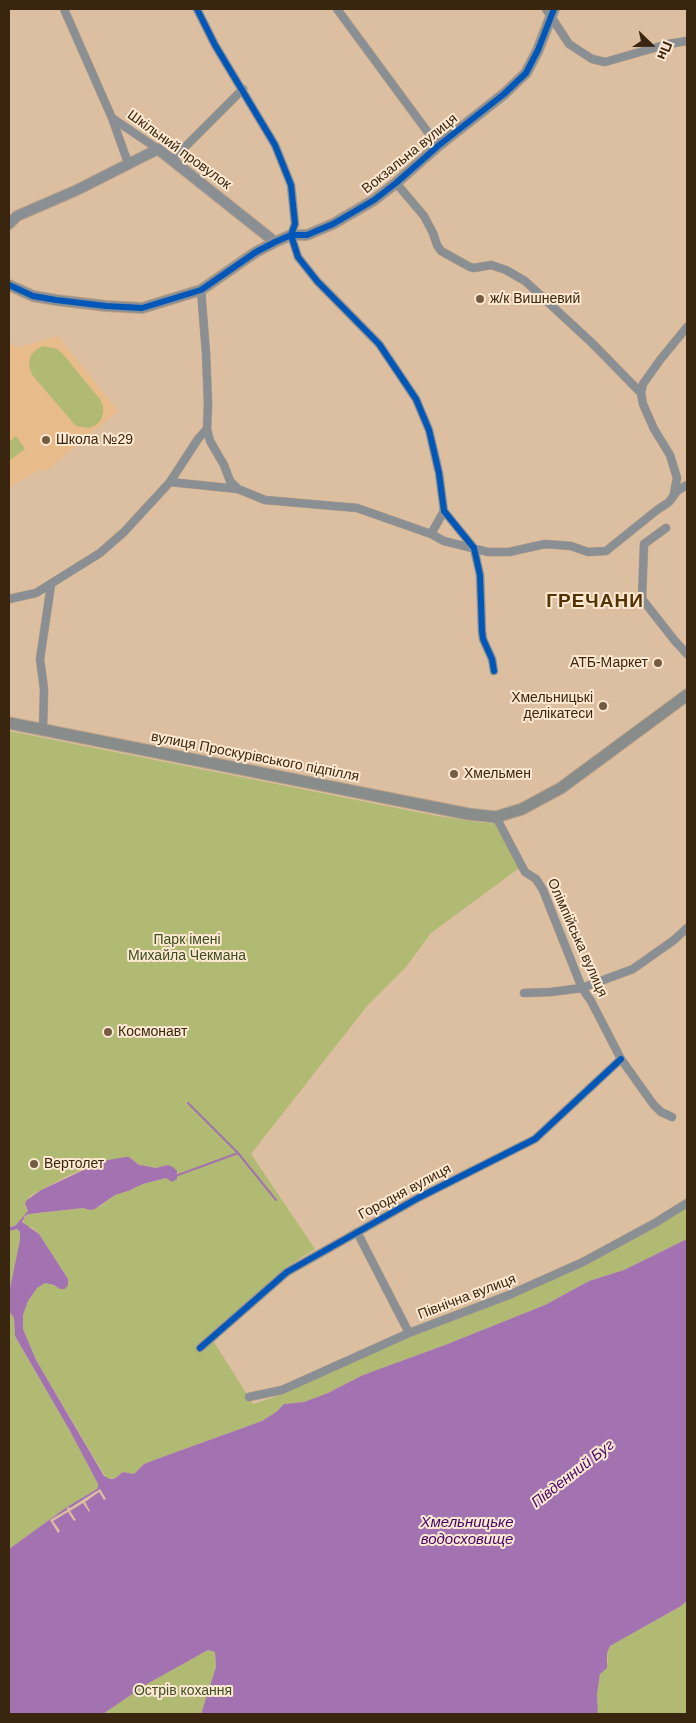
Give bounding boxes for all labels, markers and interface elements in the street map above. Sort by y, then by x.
north arrow [626,20,676,70]
text: Пн [654,39,676,62]
street label: Шкільний провулок [124,107,234,193]
street label: Вокзальна вулиця [359,110,461,198]
place label: ж/к Вишневий [490,291,580,307]
marker: ж/к Вишневий [474,293,486,305]
place label: Школа №29 [56,432,133,448]
marker: Школа №29 [40,434,52,446]
district label: ГРЕЧАНИ [545,591,645,613]
place label: АТБ-Маркет [570,655,648,671]
marker: АТБ-Маркет [652,657,664,669]
place label: Хмельницькі делікатеси [511,690,593,722]
marker: Хмельницькі делікатеси [597,700,609,712]
street label: вулиця Проскурівського підпілля [150,729,360,785]
place label: Хмельмен [464,766,531,782]
marker: Хмельмен [448,768,460,780]
street label: Олімпійська вулиця [543,876,611,1000]
park label: Парк імені Михайла Чекмана [128,932,246,964]
place label: Космонавт [118,1024,187,1040]
marker: Космонавт [102,1026,114,1038]
place label: Вертолет [44,1156,104,1172]
marker: Вертолет [28,1158,40,1170]
street label: Городня вулиця [356,1161,454,1223]
street label: Північна вулиця [416,1271,518,1323]
water label: Південний Буг [528,1436,618,1512]
water label: Хмельницьке водосховище [421,1514,513,1549]
park label: Острів кохання [134,1683,232,1699]

